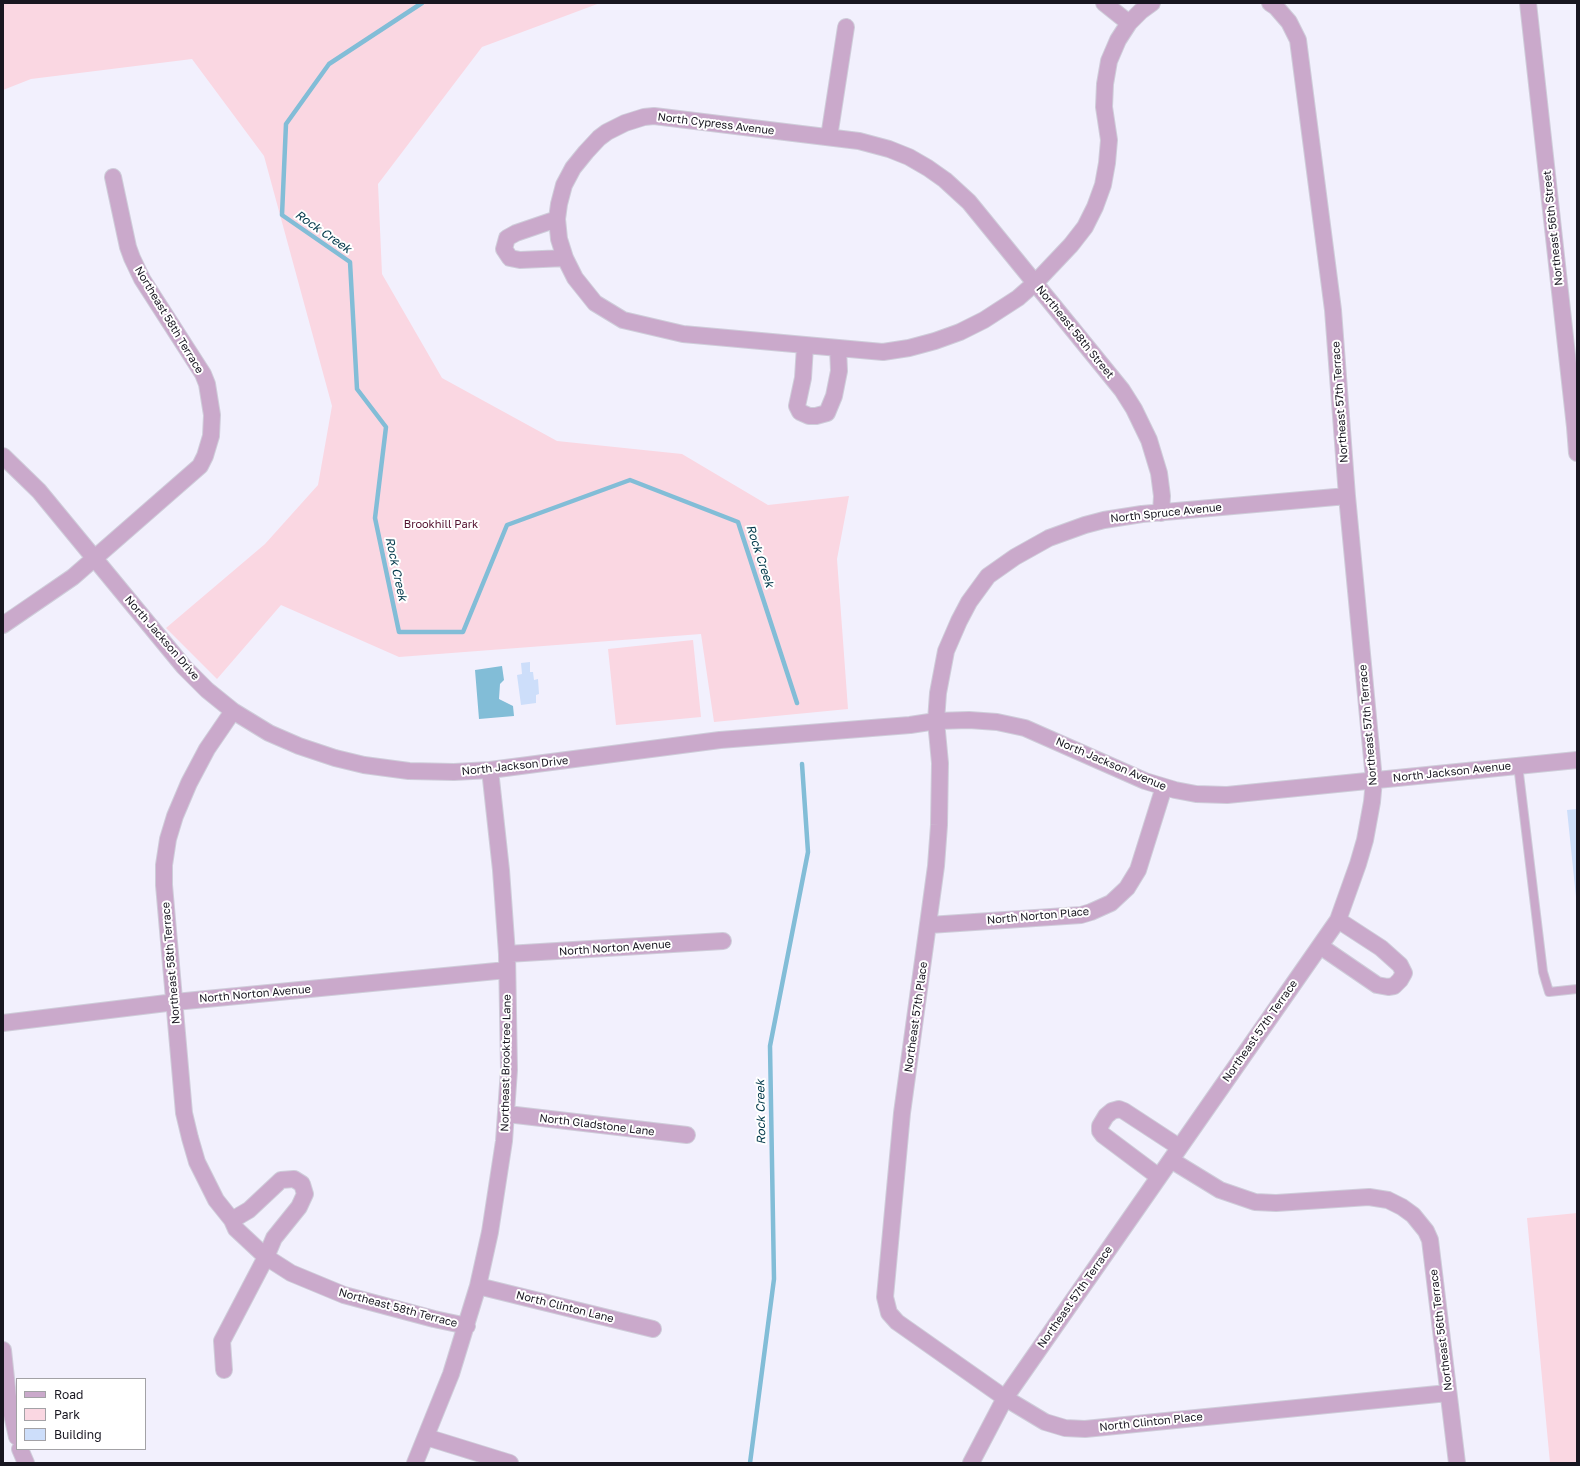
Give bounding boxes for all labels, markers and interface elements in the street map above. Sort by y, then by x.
street label: North Cypress Avenue [657,110,775,138]
street label: Northeast 56th Street [1540,170,1566,286]
water label: Rock Creek [292,207,354,257]
street label: Northeast 58th Terrace [132,264,206,376]
street label: Northeast 58th Street [1033,283,1117,381]
street label: Northeast 57th Terrace [1329,341,1351,463]
street label: North Spruce Avenue [1110,501,1222,525]
park label: Brookhill Park [404,518,478,532]
water label: Rock Creek [743,523,777,589]
water label: Rock Creek [382,536,410,602]
street label: North Jackson Drive [122,593,202,683]
street label: Northeast 57th Terrace [1356,664,1380,786]
street label: North Jackson Avenue [1054,735,1168,793]
street label: North Jackson Drive [461,754,569,778]
street label: North Jackson Avenue [1392,759,1512,785]
street label: Northeast 58th Terrace [159,901,183,1025]
street label: North Norton Place [986,905,1090,927]
street label: North Norton Avenue [559,938,671,958]
street label: Northeast 57th Place [902,961,930,1073]
street label: Northeast 57th Terrace [1220,977,1300,1085]
street label: North Norton Avenue [199,983,311,1005]
street label: Northeast Brooktree Lane [498,994,514,1132]
water label: Rock Creek [753,1079,769,1145]
street label: North Gladstone Lane [539,1111,655,1139]
street label: Northeast 57th Terrace [1035,1243,1115,1351]
street label: Northeast 56th Terrace [1427,1268,1455,1392]
street label: Northeast 58th Terrace [337,1286,459,1330]
street label: North Clinton Lane [515,1288,615,1326]
legend [16,1378,146,1450]
text: Road [54,1387,83,1402]
text: Park [54,1407,80,1422]
street label: North Clinton Place [1099,1410,1203,1434]
text: Building [54,1427,102,1442]

